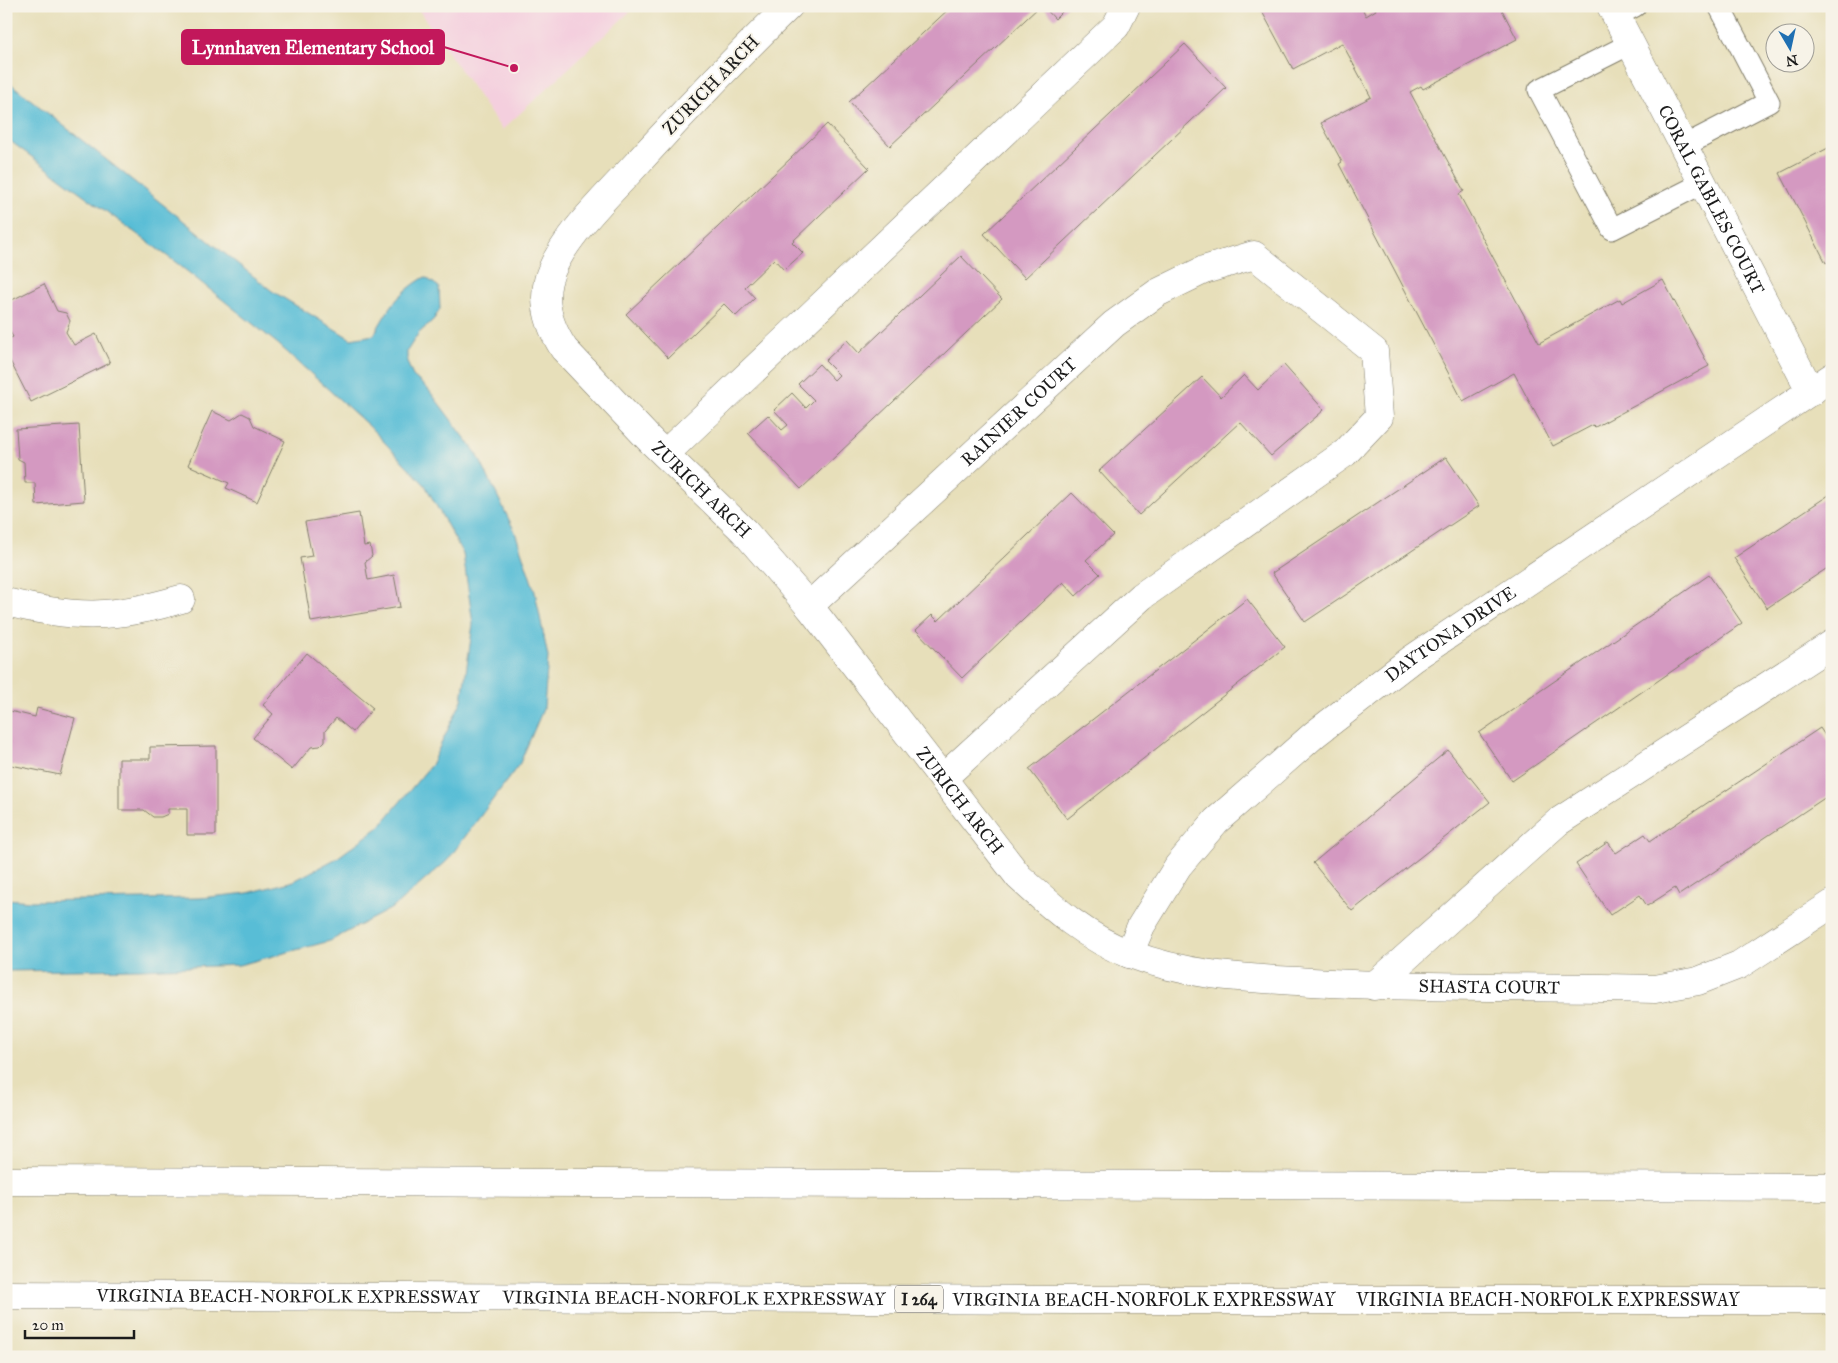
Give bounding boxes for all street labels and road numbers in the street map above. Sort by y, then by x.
street label: ZURICH ARCH [658,31,764,139]
street label: CORAL GABLES COURT [1653,101,1769,298]
street label: RAINIER COURT [957,353,1081,471]
street label: ZURICH ARCH [647,437,755,543]
street label: DAYTONA DRIVE [1381,581,1520,687]
street label: ZURICH ARCH [911,743,1008,859]
street label: SHASTA COURT [1418,975,1560,999]
street label: VIRGINIA BEACH-NORFOLK EXPRESSWAY [95,1284,480,1308]
street label: VIRGINIA BEACH-NORFOLK EXPRESSWAY [501,1286,886,1310]
road number: I 264 [895,1286,943,1312]
street label: VIRGINIA BEACH-NORFOLK EXPRESSWAY [951,1288,1336,1311]
street label: VIRGINIA BEACH-NORFOLK EXPRESSWAY [1355,1289,1740,1311]

